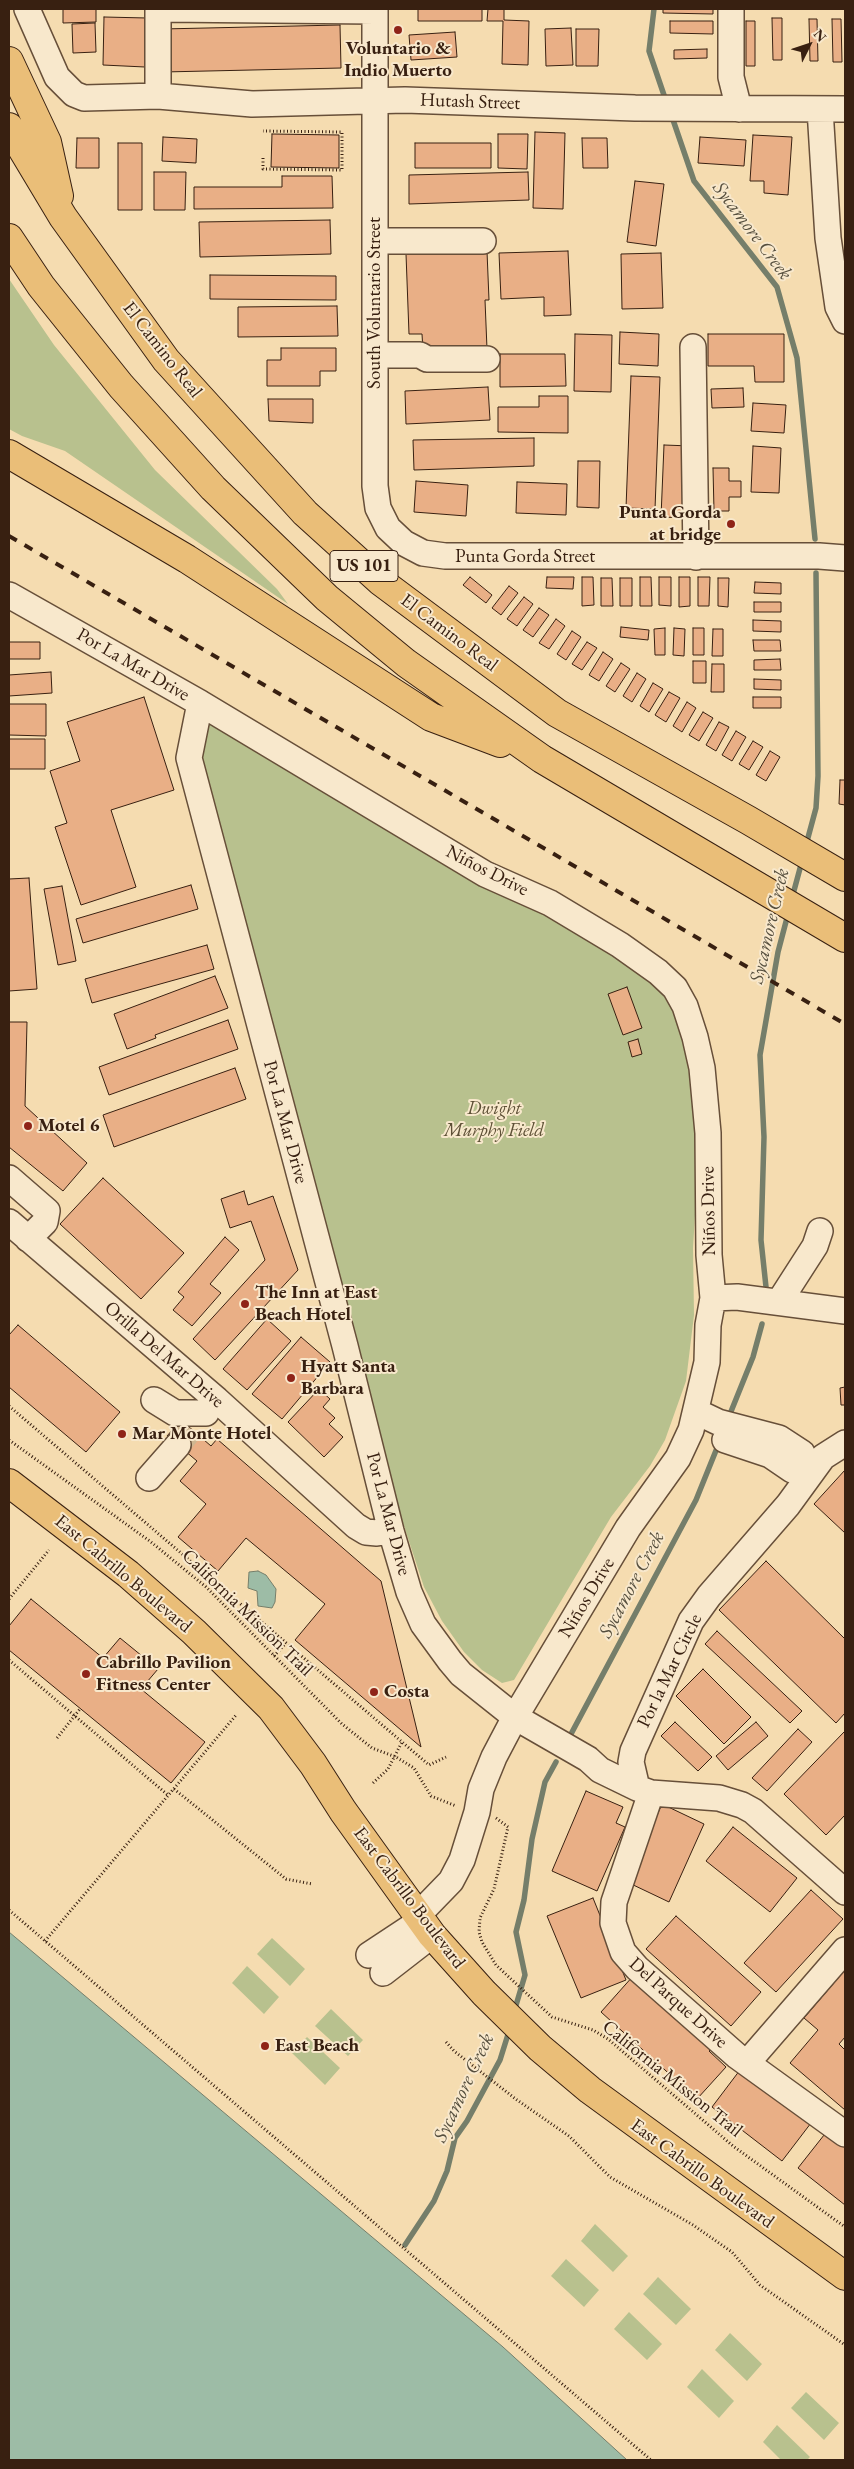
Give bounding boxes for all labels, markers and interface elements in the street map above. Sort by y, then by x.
north arrow [784,20,834,70]
marker: Voluntario & Indio Muerto [392,24,404,36]
text: N [810,25,831,45]
place label: Voluntario & Indio Muerto [344,38,452,82]
street label: Hutash Street [419,89,521,115]
water label: Sycamore Creek [707,177,797,285]
street label: South Voluntario Street [364,217,386,389]
street label: El Camino Real [117,297,207,403]
place label: Punta Gorda at bridge [619,502,721,546]
marker: Punta Gorda at bridge [725,518,737,530]
street label: Punta Gorda Street [455,546,595,568]
road number: US 101 [330,550,398,582]
street label: El Camino Real [396,589,502,677]
street label: Por La Mar Drive [72,623,194,707]
street label: Niños Drive [442,840,532,902]
water label: Sycamore Creek [745,866,795,986]
street label: Por La Mar Drive [258,1058,312,1186]
park label: Dwight Murphy Field [444,1098,544,1142]
place label: Motel 6 [38,1115,99,1137]
marker: Motel 6 [22,1120,34,1132]
street label: Niños Drive [697,1166,721,1256]
place label: The Inn at East Beach Hotel [255,1282,377,1326]
street label: Orilla Del Mar Drive [99,1297,229,1413]
marker: The Inn at East Beach Hotel [239,1298,251,1310]
place label: Hyatt Santa Barbara [301,1356,396,1400]
marker: Hyatt Santa Barbara [285,1372,297,1384]
place label: Mar Monte Hotel [132,1423,271,1445]
marker: Mar Monte Hotel [116,1428,128,1440]
street label: Por La Mar Drive [361,1450,415,1578]
street label: East Cabrillo Boulevard [50,1510,196,1638]
water label: Sycamore Creek [594,1528,670,1642]
street label: California Mission Trail [177,1545,317,1681]
street label: Niños Drive [554,1554,620,1642]
street label: Por la Mar Circle [633,1610,707,1732]
place label: Cabrillo Pavilion Fitness Center [96,1652,231,1696]
marker: Cabrillo Pavilion Fitness Center [80,1668,92,1680]
place label: Costa [384,1681,429,1703]
marker: Costa [368,1686,380,1698]
street label: East Cabrillo Boulevard [348,1822,470,1974]
street label: Del Parque Drive [624,1953,732,2053]
street label: California Mission Trail [597,2016,747,2142]
water label: Sycamore Creek [428,2030,500,2146]
place label: East Beach [275,2035,359,2057]
marker: East Beach [259,2040,271,2052]
street label: East Cabrillo Boulevard [626,2114,778,2234]

